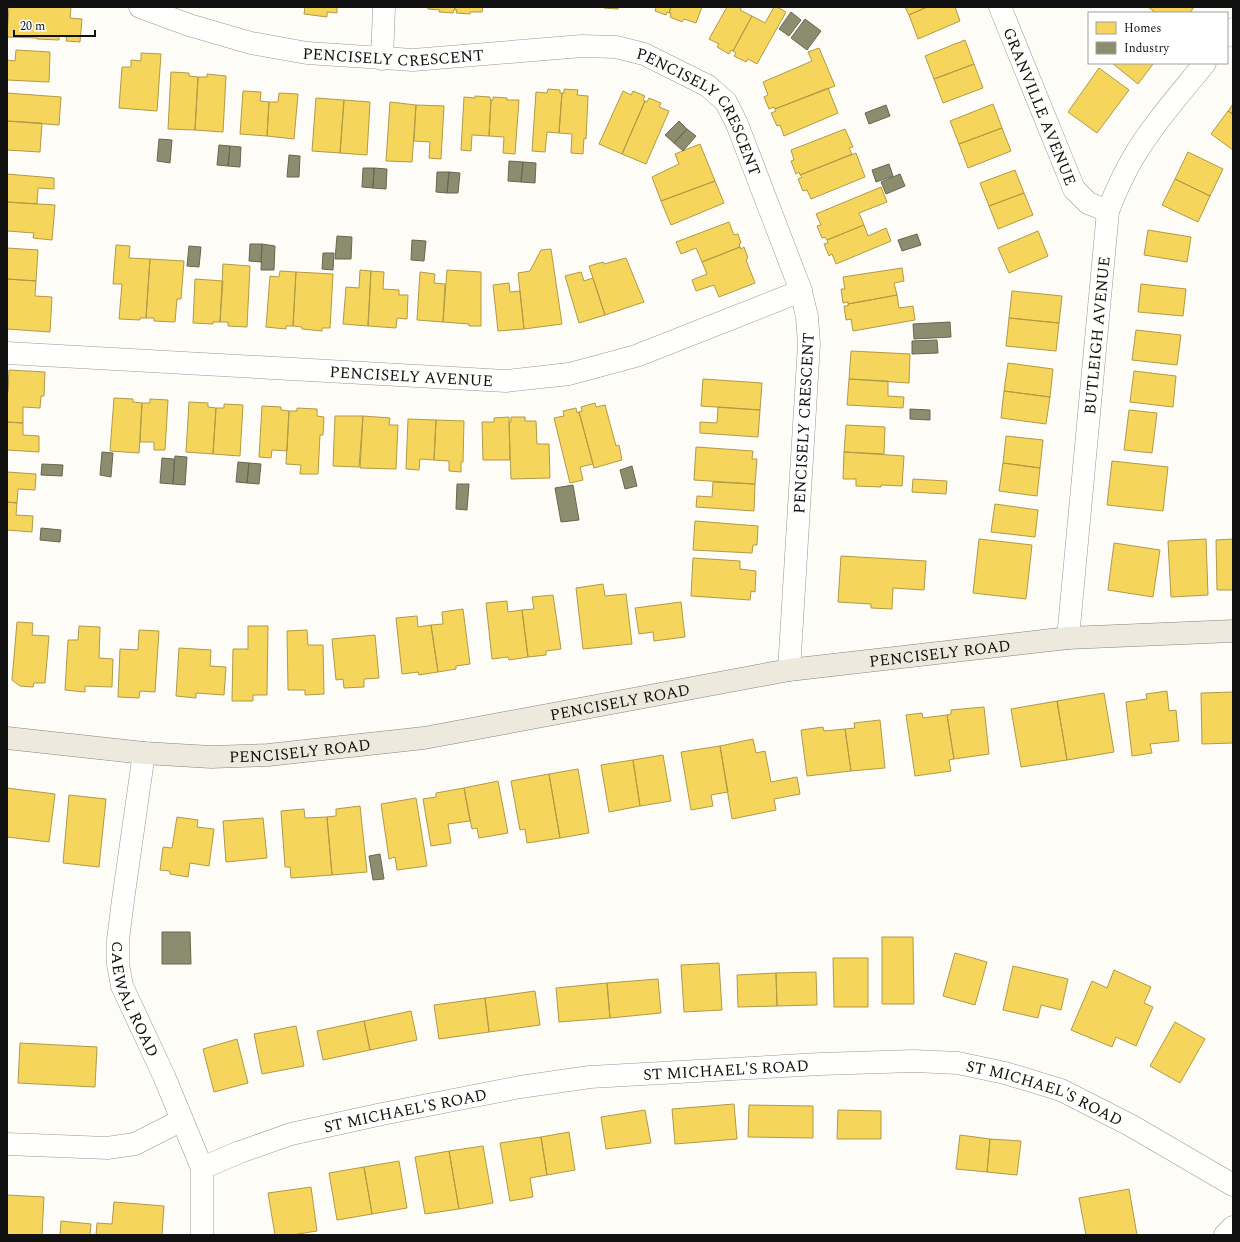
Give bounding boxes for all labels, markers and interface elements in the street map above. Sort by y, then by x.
scale bar [14,12,95,38]
legend [1088,12,1228,64]
text: 20 m [20,17,45,36]
text: Homes [1124,19,1162,38]
street label: GRANVILLE AVENUE [996,24,1082,189]
text: Industry [1124,39,1170,58]
street label: PENCISELY CRESCENT [302,42,485,73]
street label: PENCISELY CRESCENT [634,42,767,179]
street label: BUTLEIGH AVENUE [1078,255,1117,416]
street label: PENCISELY CRESCENT [787,332,821,514]
street label: PENCISELY AVENUE [329,360,494,393]
street label: PENCISELY ROAD [868,634,1012,674]
street label: PENCISELY ROAD [548,678,692,727]
street label: PENCISELY ROAD [229,733,372,769]
street label: CAEWAL ROAD [105,941,165,1061]
street label: ST MICHAEL'S ROAD [642,1054,810,1087]
street label: ST MICHAEL'S ROAD [964,1054,1127,1132]
street label: ST MICHAEL'S ROAD [322,1083,489,1139]

